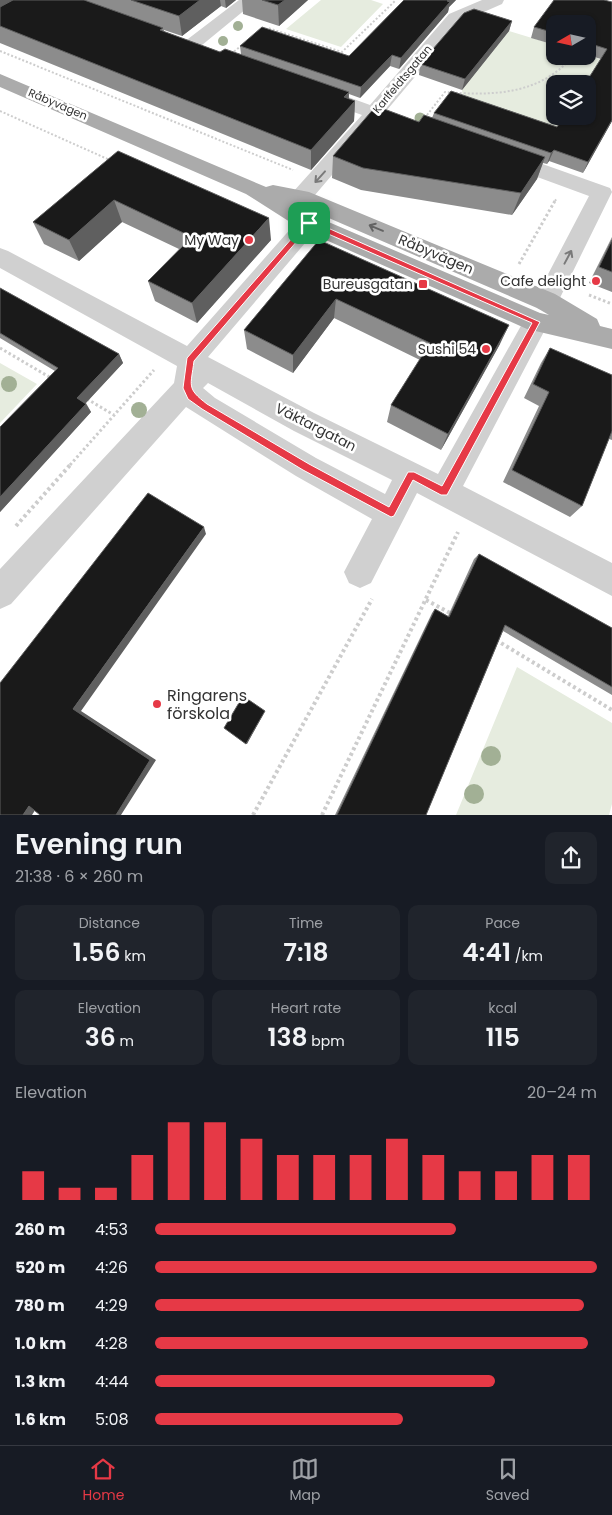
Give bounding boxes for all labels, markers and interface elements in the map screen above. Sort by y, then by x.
north arrow [546,15,596,65]
map controls [546,15,596,125]
street label: Karlfeldtsgatan [369,41,435,117]
button: layers [546,75,596,125]
street label: Råbyvägen [26,84,90,124]
one-way arrow [314,170,326,183]
pin [288,202,330,244]
icon: arrive [295,209,323,237]
one-way arrow [369,223,384,233]
street label: Råbyvägen [395,229,477,279]
place label: My Way [184,230,239,250]
marker: My Way [243,234,255,246]
one-way arrow [564,250,573,265]
place label: Cafe delight [500,271,586,291]
place label: Bureusgatan [323,274,413,294]
marker: Cafe delight [590,275,602,287]
marker: Bureusgatan [417,278,429,290]
place label: Sushi 54 [418,339,476,359]
marker: Sushi 54 [480,343,492,355]
street label: Väktargatan [272,398,360,456]
place label: Ringarens förskola [167,684,247,725]
marker: Ringarens förskola [151,698,163,710]
text: Evening run [15,825,183,864]
button: share [545,832,597,884]
text: 21:38 · 6 × 260 m [15,865,143,888]
text: Distance [79,913,140,933]
text: Time [289,913,323,933]
text: Pace [485,913,520,933]
text: 1.56 [73,935,120,970]
text: 7:18 [283,935,329,970]
text: 4:41 [462,935,511,970]
text: km [120,946,146,966]
text: /km [511,946,543,966]
text: Elevation [78,998,141,1018]
text: Heart rate [271,998,341,1018]
text: kcal [488,998,517,1018]
text: 36 [85,1020,116,1055]
text: 138 [267,1020,308,1055]
text: 115 [486,1020,520,1055]
text: m [116,1031,134,1051]
text: bpm [308,1031,345,1051]
text: Elevation [15,1081,87,1104]
text: 20–24 m [527,1081,597,1104]
text: 260 m [15,1218,65,1241]
text: 4:53 [95,1218,128,1241]
text: 520 m [15,1256,65,1279]
text: 4:26 [95,1256,128,1279]
text: 780 m [15,1294,65,1317]
text: 4:29 [95,1294,128,1317]
text: 1.0 km [15,1332,66,1355]
text: 4:28 [95,1332,128,1355]
text: 1.3 km [15,1370,65,1393]
text: 4:44 [95,1370,129,1393]
text: 1.6 km [15,1408,66,1431]
text: 5:08 [95,1408,129,1431]
tab: Home [83,1455,124,1506]
tab: Map [290,1455,321,1506]
tab: Saved [486,1455,529,1506]

